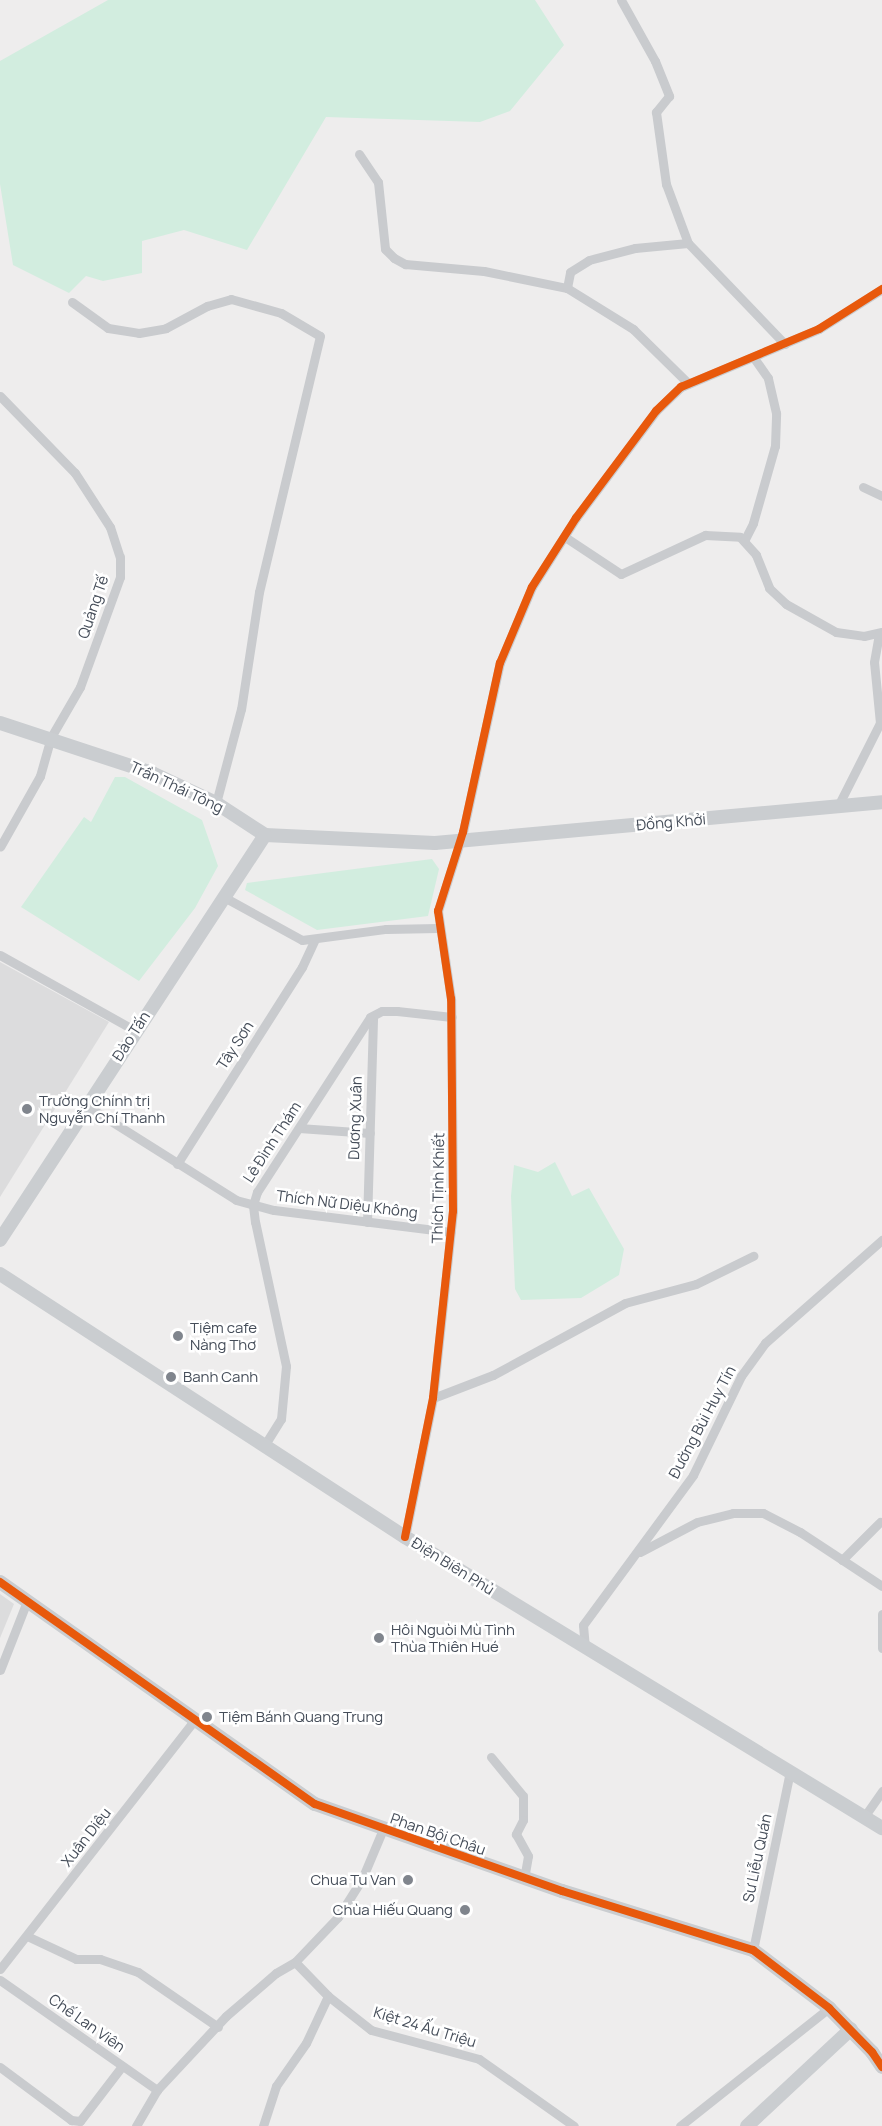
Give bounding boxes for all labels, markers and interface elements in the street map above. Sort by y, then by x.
street label: Quảng Tế [74,573,112,641]
street label: Trần Thái Tông [128,758,226,816]
street label: Đồng Khởi [635,810,707,834]
street label: Đào Tấn [108,1008,154,1064]
street label: Tây Sơn [213,1018,257,1072]
street label: Dương Xuân [345,1076,365,1160]
place label: Trường Chính trị Nguyễn Chí Thanh [39,1091,165,1126]
street label: Lê Đình Thám [239,1098,305,1186]
marker: Trường Chính trị Nguyễn Chí Thanh [20,1102,34,1116]
street label: Thích Tịnh Khiết [428,1132,448,1244]
street label: Thích Nữ Diệu Không [275,1186,419,1222]
place label: Tiệm cafe Nàng Thơ [190,1318,257,1353]
marker: Tiệm cafe Nàng Thơ [171,1329,185,1343]
street label: Đường Bùi Huy Tín [665,1363,739,1481]
place label: Banh Canh [183,1368,258,1386]
marker: Banh Canh [164,1370,178,1384]
street label: Điện Biên Phủ [408,1533,498,1599]
place label: Hôi Nguòi Mù Tình Thùa Thiên Hué [391,1620,515,1655]
marker: Hôi Nguòi Mù Tình Thùa Thiên Hué [372,1631,386,1645]
place label: Tiệm Bánh Quang Trung [219,1708,383,1726]
marker: Tiệm Bánh Quang Trung [200,1710,214,1724]
street label: Xuân Diệu [58,1804,114,1870]
street label: Phan Bội Châu [388,1809,488,1859]
street label: Sư Liễu Quán [739,1812,775,1904]
place label: Chua Tu Van [310,1871,396,1889]
marker: Chua Tu Van [401,1873,415,1887]
place label: Chùa Hiếu Quang [333,1901,453,1919]
marker: Chùa Hiếu Quang [458,1903,472,1917]
street label: Chế Lan Viên [45,1990,129,2056]
street label: Kiệt 24 Ấu Triệu [371,2003,479,2051]

